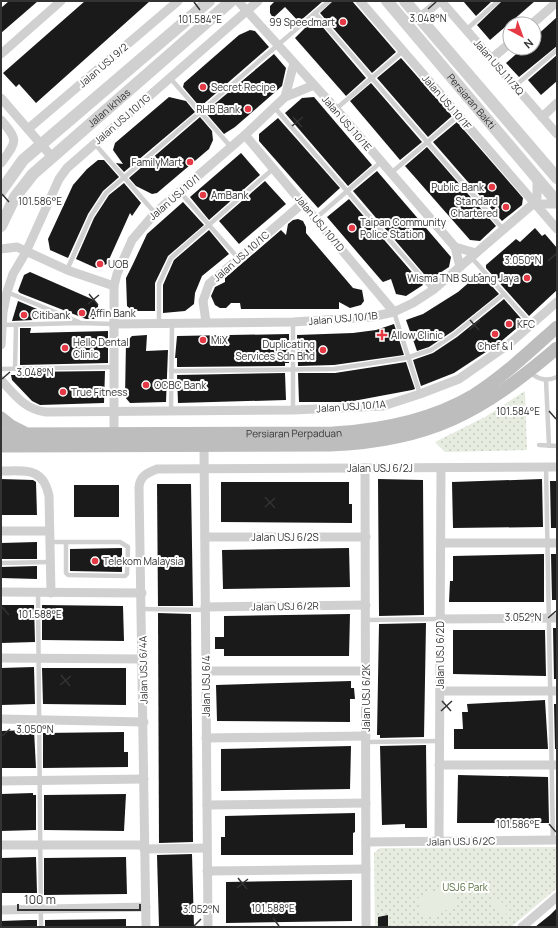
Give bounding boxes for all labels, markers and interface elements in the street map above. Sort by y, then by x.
text: 3.048°N [409,11,447,25]
text: 101.584°E [178,12,222,26]
place label: 99 Speedmart [269,15,335,29]
north arrow [502,16,542,56]
marker: 99 Speedmart [338,17,348,27]
street label: Jalan USJ 11/3Q [471,36,527,98]
text: N [521,36,537,52]
street label: Jalan USJ 9/2 [75,39,131,90]
street label: Persiaran Bakti [444,70,499,132]
street label: Jalan USJ 10/1F [419,72,475,132]
place label: Secret Recipe [211,80,276,94]
marker: Secret Recipe [198,82,208,92]
street label: Jalan Ikhlas [84,85,133,130]
street label: Jalan USJ 10/1G [91,91,153,147]
street label: Jalan USJ 10/1E [319,92,375,154]
place label: RHB Bank [196,102,241,116]
marker: RHB Bank [243,104,253,114]
place label: FamilyMart [132,155,182,169]
marker: FamilyMart [185,157,195,167]
street label: Jalan USJ 10/1 [146,171,202,223]
place label: Public Bank [431,180,485,194]
marker: Public Bank [487,182,497,192]
place label: AmBank [211,188,249,202]
marker: AmBank [198,190,208,200]
street label: Jalan USJ 10/1D [292,192,348,255]
text: 101.586°E [18,194,62,208]
place label: Standard Chartered [451,194,498,220]
marker: Standard Chartered [501,202,511,212]
place label: Taipan Community Police Station [360,215,447,241]
marker: Taipan Community Police Station [347,223,357,233]
street label: Jalan USJ 10/1C [210,228,272,284]
text: 3.050°N [504,253,542,267]
place label: UOB [108,257,128,271]
marker: UOB [95,259,105,269]
place label: Wisma TNB Subang Jaya [407,271,519,285]
marker: Wisma TNB Subang Jaya [522,273,532,283]
place label: Affin Bank [90,306,137,320]
place label: Citibank [32,308,71,322]
marker: Affin Bank [77,308,87,318]
street label: Jalan USJ 10/1B [308,308,378,328]
marker: Citibank [19,310,29,320]
place label: KFC [517,317,535,331]
marker: KFC [504,319,514,329]
place label: Allow Clinic [391,328,443,342]
marker: Allow Clinic [376,329,388,341]
marker: Chef & I [490,329,500,339]
place label: MiX [211,333,228,347]
place label: Hello Dental Clinic [73,335,129,361]
marker: MiX [198,335,208,345]
place label: Duplicating Services Sdn Bhd [235,337,315,363]
place label: Chef & I [477,339,513,353]
marker: Hello Dental Clinic [60,343,70,353]
marker: Duplicating Services Sdn Bhd [318,345,328,355]
text: 3.048°N [16,365,54,379]
place label: OCBC Bank [154,378,207,392]
marker: OCBC Bank [141,380,151,390]
place label: True Fitness [71,385,127,399]
marker: True Fitness [58,387,68,397]
street label: Jalan USJ 10/1A [316,397,387,415]
text: 101.584°E [496,404,540,418]
street label: Persiaran Perpaduan [246,425,342,440]
street label: Jalan USJ 6/2J [347,461,413,475]
street label: Jalan USJ 6/2S [251,530,319,544]
place label: Telekom Malaysia [103,554,183,568]
marker: Telekom Malaysia [90,556,100,566]
street label: Jalan USJ 6/2R [251,598,319,614]
text: 101.588°E [18,607,62,621]
text: 3.052°N [505,610,542,624]
street label: Jalan USJ 6/2D [433,621,447,689]
street label: Jalan USJ 6/4A [135,635,151,704]
street label: Jalan USJ 6/4 [199,655,213,717]
street label: Jalan USJ 6/2K [359,664,373,732]
text: 3.050°N [16,722,54,736]
text: 101.586°E [496,817,540,831]
street label: Jalan USJ 6/2C [427,833,495,849]
park label: USJ6 Park [442,880,489,894]
scale bar [18,886,140,912]
text: 100 m [24,891,56,908]
text: 101.588°E [251,901,295,915]
text: 3.052°N [183,902,220,916]

